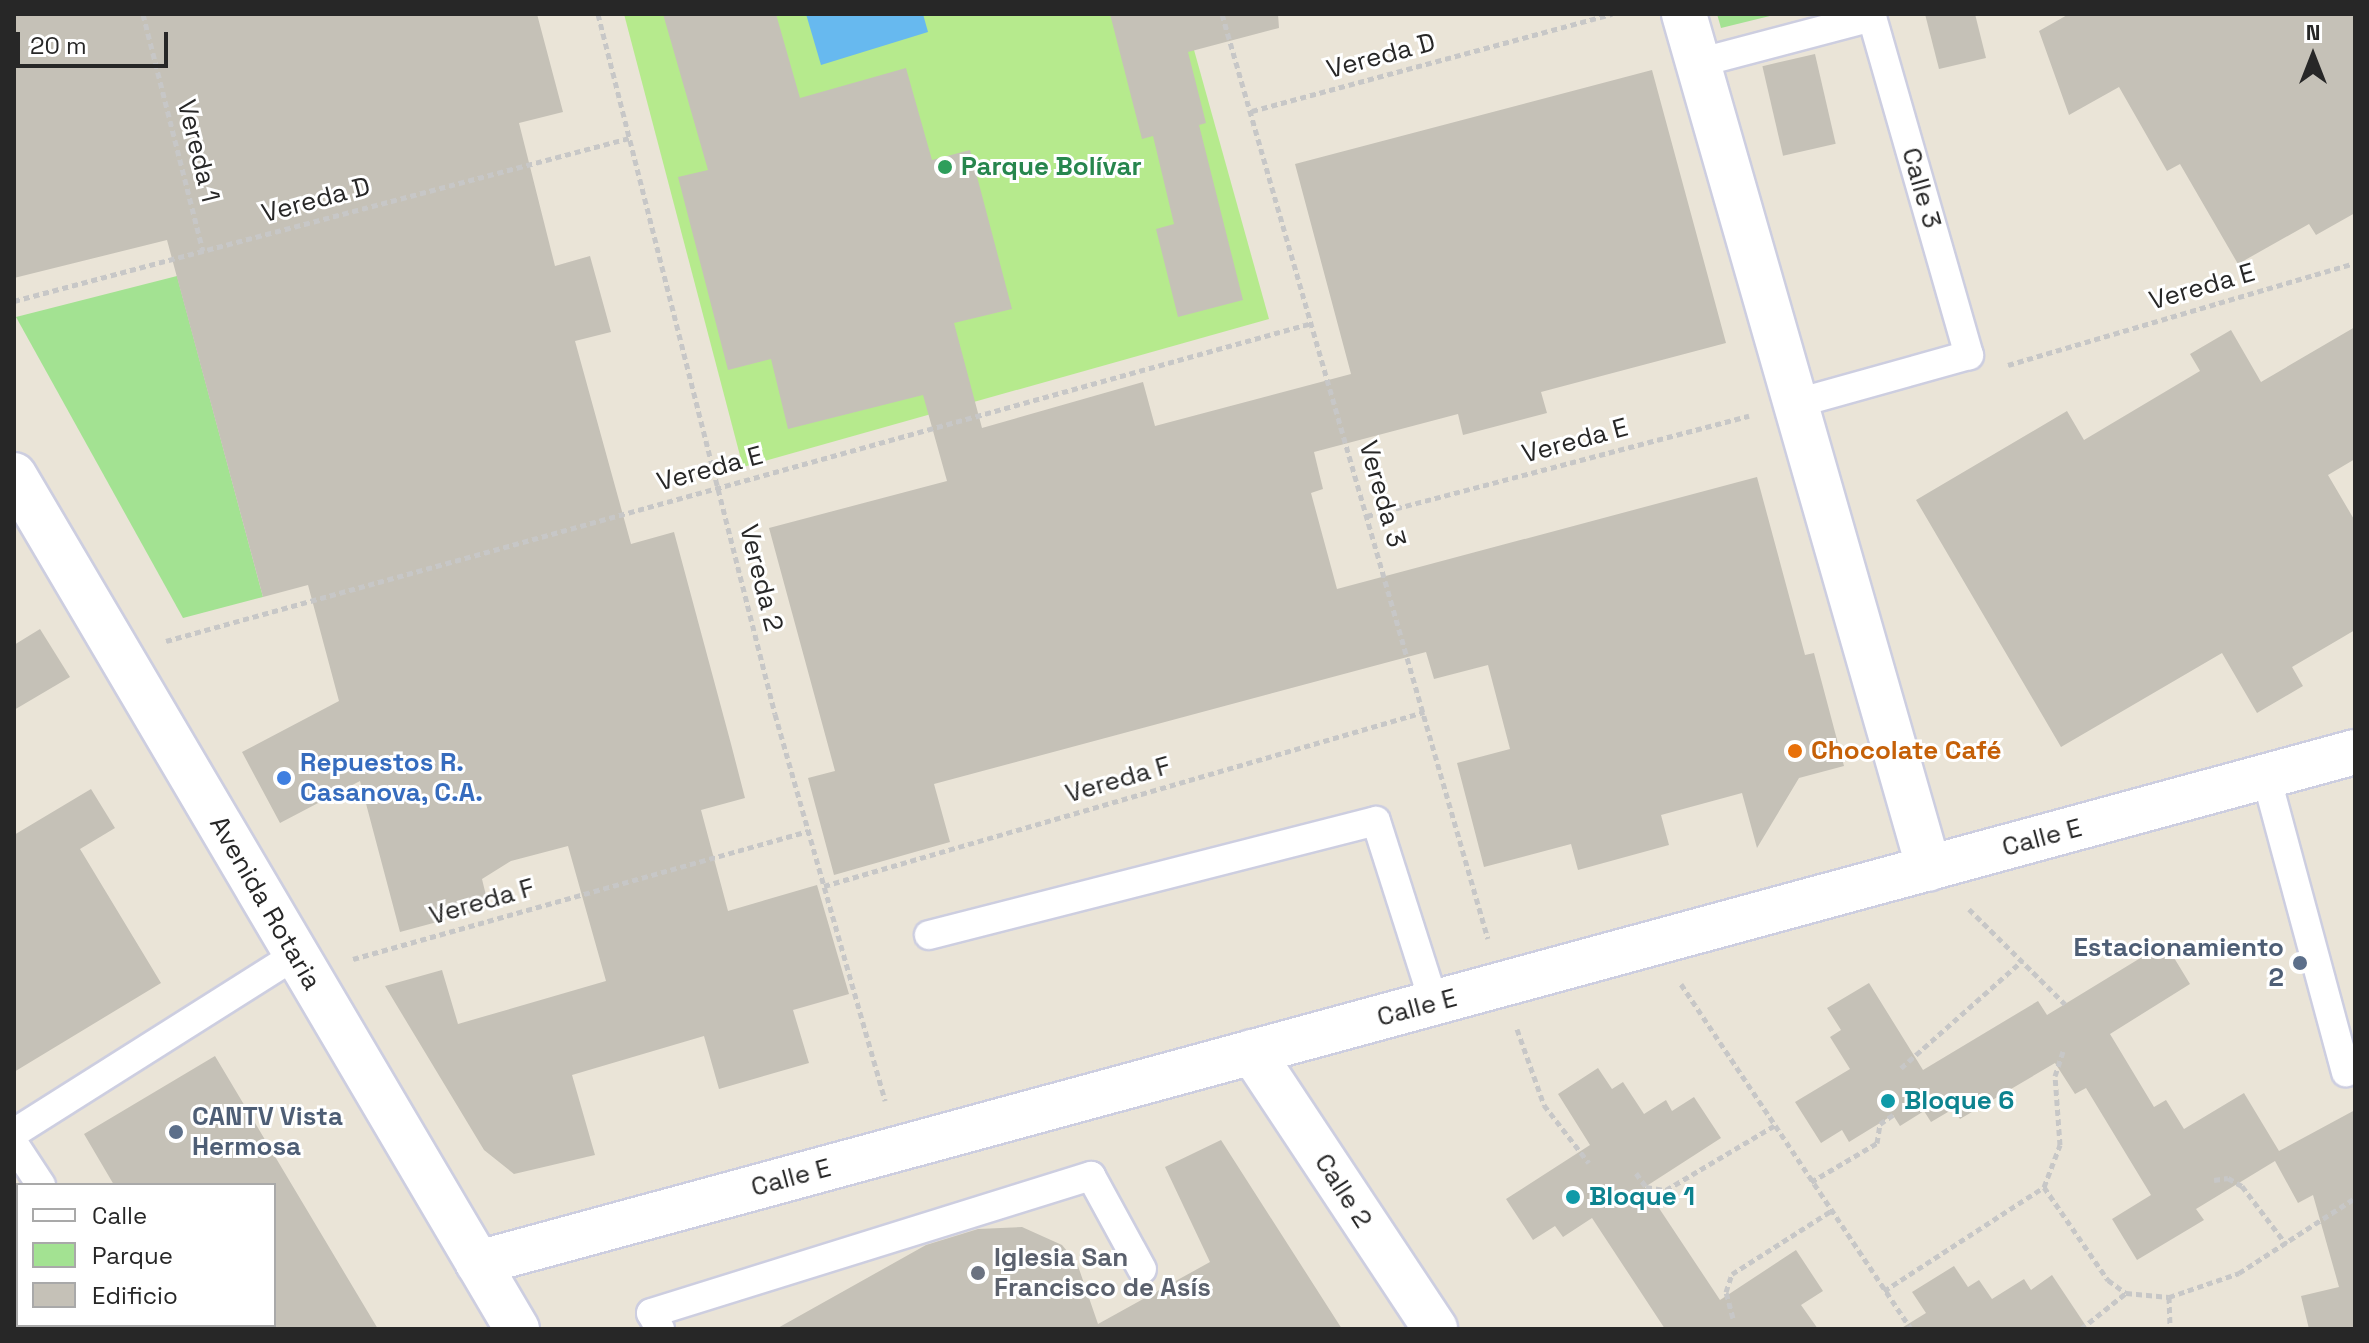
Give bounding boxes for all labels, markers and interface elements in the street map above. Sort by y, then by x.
scale bar [20,16,172,66]
north arrow [2273,16,2353,96]
text: N [2306,18,2320,46]
street label: Vereda D [1323,27,1439,85]
text: 20 m [30,30,87,61]
street label: Vereda 1 [170,97,226,205]
street label: Calle 3 [1895,144,1947,232]
place label: Parque Bolívar [961,151,1142,183]
marker: Parque Bolívar [936,158,954,176]
street label: Vereda D [258,171,374,229]
street label: Vereda E [2146,257,2258,317]
street label: Vereda E [1519,412,1631,470]
street label: Vereda 3 [1352,437,1412,551]
street label: Vereda E [654,440,766,498]
street label: Vereda 2 [733,521,789,635]
place label: Chocolate Café [1811,735,2002,767]
marker: Chocolate Café [1786,742,1804,760]
place label: Repuestos R. Casanova, C.A. [300,747,484,808]
street label: Vereda F [1062,750,1174,810]
marker: Repuestos R. Casanova, C.A. [275,769,293,787]
street label: Avenida Rotaria [203,811,327,995]
street label: Calle E [1999,812,2085,864]
street label: Vereda F [426,872,538,932]
place label: Estacionamiento 2 [2073,932,2284,994]
marker: Estacionamiento 2 [2291,954,2309,972]
street label: Calle E [1374,982,1460,1034]
place label: Bloque 6 [1904,1085,2014,1117]
marker: Bloque 6 [1879,1092,1897,1110]
place label: CANTV Vista Hermosa [192,1101,344,1162]
marker: CANTV Vista Hermosa [167,1123,185,1141]
street label: Calle 2 [1308,1148,1378,1234]
street label: Calle E [748,1152,834,1204]
place label: Bloque 1 [1589,1181,1695,1213]
legend [16,1183,276,1327]
marker: Bloque 1 [1564,1188,1582,1206]
text: Calle [92,1200,147,1231]
text: Parque [92,1240,173,1271]
place label: Iglesia San Francisco de Asís [994,1242,1211,1304]
marker: Iglesia San Francisco de Asís [969,1264,987,1282]
text: Edificio [92,1280,178,1311]

